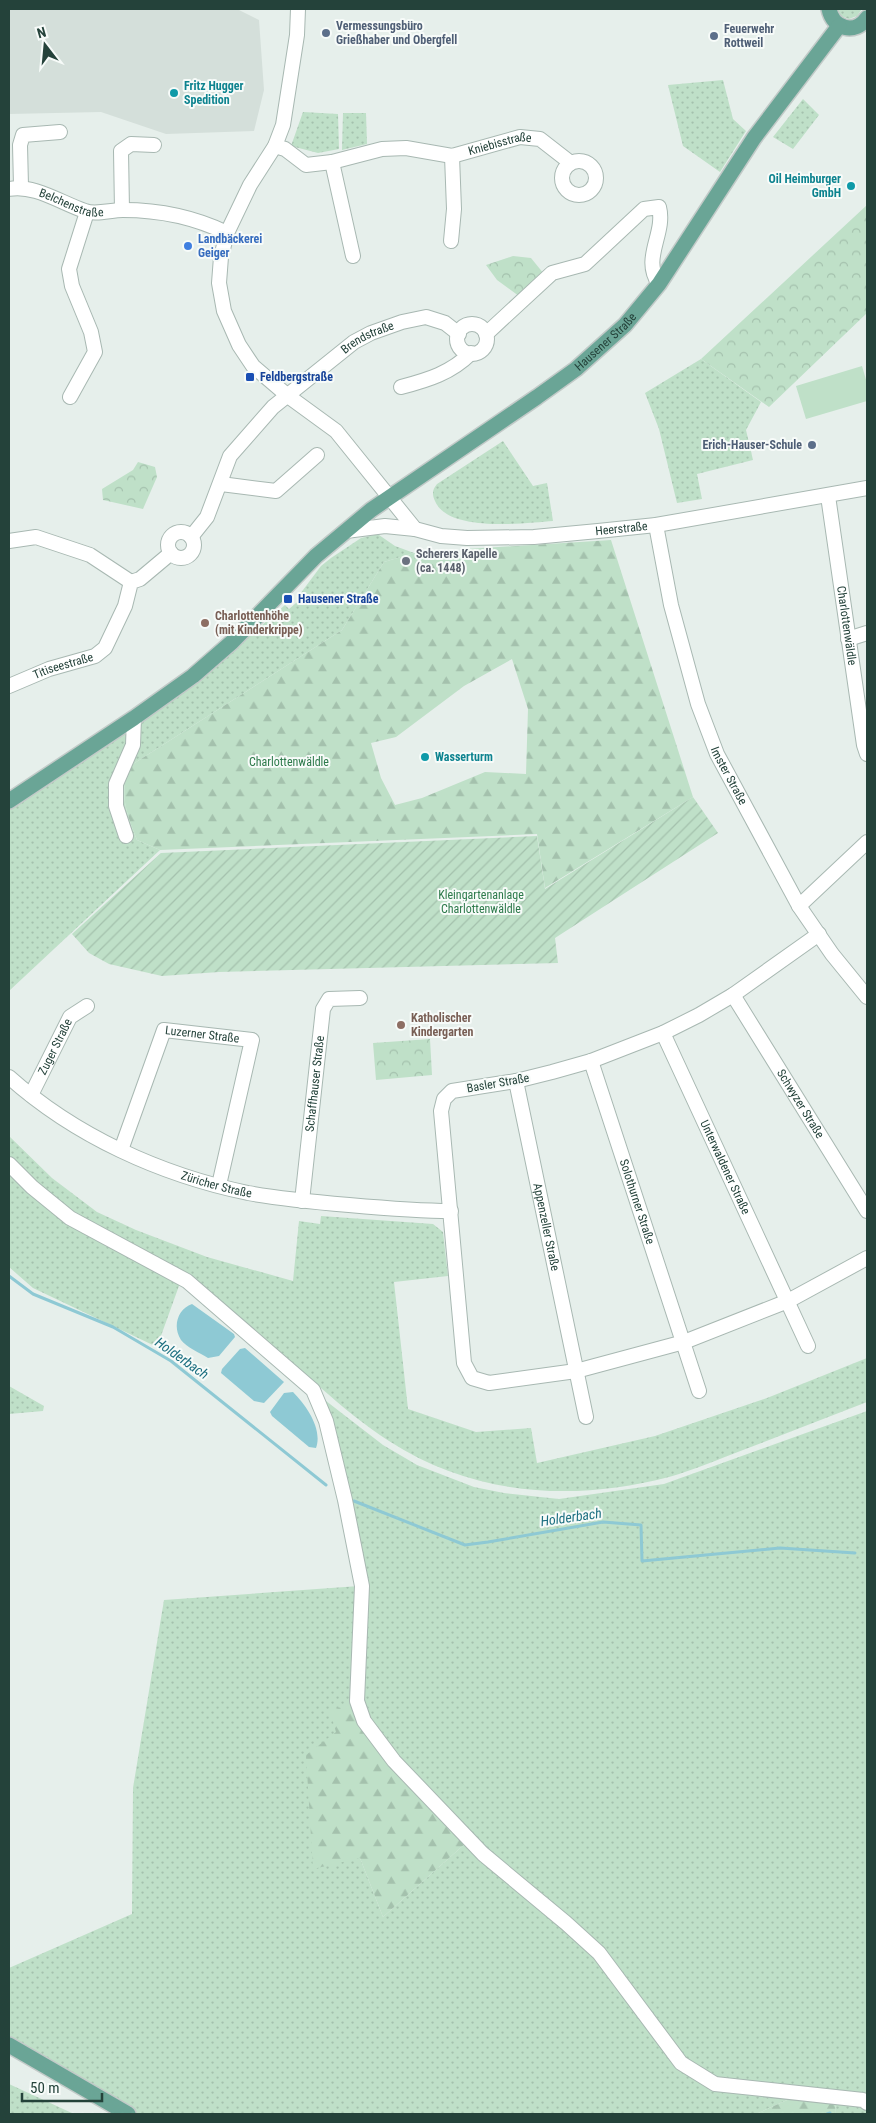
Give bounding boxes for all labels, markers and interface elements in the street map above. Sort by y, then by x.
place label: Vermessungsbüro Grießhaber und Obergfell [336,19,457,47]
north arrow [20,20,70,70]
place label: Feuerwehr Rottweil [724,22,774,50]
text: N [35,24,48,41]
marker: Vermessungsbüro Grießhaber und Obergfell [320,27,332,39]
marker: Feuerwehr Rottweil [708,30,720,42]
place label: Fritz Hugger Spedition [184,79,244,107]
marker: Fritz Hugger Spedition [168,87,180,99]
street label: Kniebisstraße [467,130,532,158]
place label: Oil Heimburger GmbH [768,172,841,200]
marker: Oil Heimburger GmbH [845,180,857,192]
street label: Belchenstraße [37,186,104,220]
place label: Landbäckerei Geiger [198,232,262,260]
marker: Landbäckerei Geiger [182,240,194,252]
street label: Hausener Straße [572,310,639,374]
street label: Brendstraße [338,318,396,357]
place label: Feldbergstraße [260,370,333,384]
marker: Feldbergstraße [244,371,256,383]
place label: Erich-Hauser-Schule [702,438,802,452]
marker: Erich-Hauser-Schule [806,439,818,451]
street label: Heerstraße [595,519,649,538]
place label: Scherers Kapelle (ca. 1448) [416,547,497,575]
marker: Scherers Kapelle (ca. 1448) [400,555,412,567]
street label: Charlottenwäldle [834,585,859,667]
place label: Hausener Straße [298,592,379,606]
marker: Hausener Straße [282,593,294,605]
place label: Charlottenhöhe (mit Kinderkrippe) [215,609,303,637]
marker: Charlottenhöhe (mit Kinderkrippe) [199,617,211,629]
street label: Titiseestraße [31,650,95,682]
street label: Imster Straße [708,745,750,807]
place label: Wasserturm [435,750,493,764]
marker: Wasserturm [419,751,431,763]
park label: Charlottenwäldle [249,755,329,769]
park label: Kleingartenanlage Charlottenwäldle [438,888,524,916]
place label: Katholischer Kindergarten [411,1011,474,1039]
street label: Zuger Straße [35,1016,75,1077]
marker: Katholischer Kindergarten [395,1019,407,1031]
street label: Luzerner Straße [165,1023,240,1046]
street label: Schaffhauser Straße [303,1035,327,1133]
street label: Schwyzer Straße [774,1067,827,1141]
street label: Basler Straße [466,1071,531,1095]
street label: Unterwaldener Straße [697,1118,753,1217]
street label: Solothurner Straße [617,1157,658,1246]
street label: Züricher Straße [179,1168,253,1201]
street label: Appenzeller Straße [530,1182,562,1272]
water label: Holderbach [152,1334,212,1382]
water label: Holderbach [539,1505,603,1529]
scale bar [22,2070,102,2102]
text: 50 m [30,2079,60,2097]

